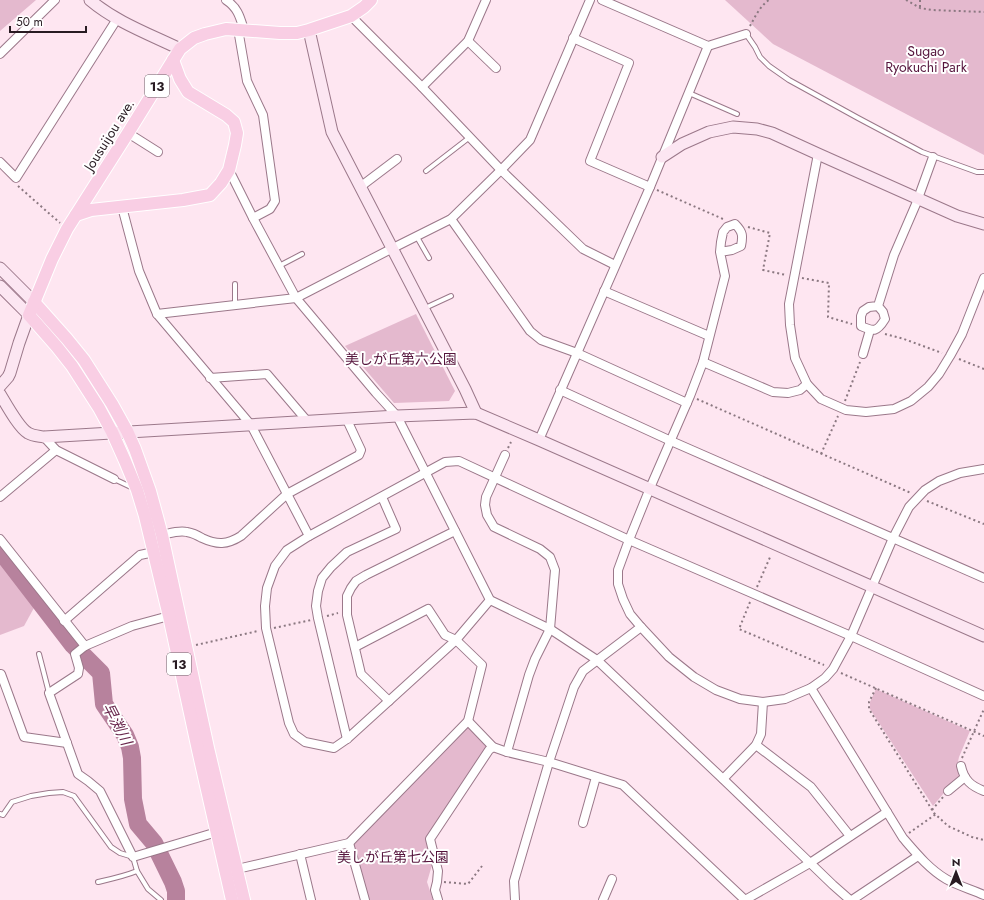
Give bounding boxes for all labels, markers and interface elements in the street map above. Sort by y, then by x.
scale bar [10,8,86,34]
text: 50 m [16,13,43,31]
park label: Sugao Ryokuchi Park [885,41,968,77]
road number: 13 [145,75,169,97]
street label: Jousuijou ave. [78,95,139,176]
park label: 美しが丘第六公園 [345,349,457,369]
road number: 13 [167,653,191,675]
water label: 早渕川 [97,699,138,751]
park label: 美しが丘第七公園 [337,847,449,867]
north arrow [936,852,976,892]
text: N [952,854,960,870]

